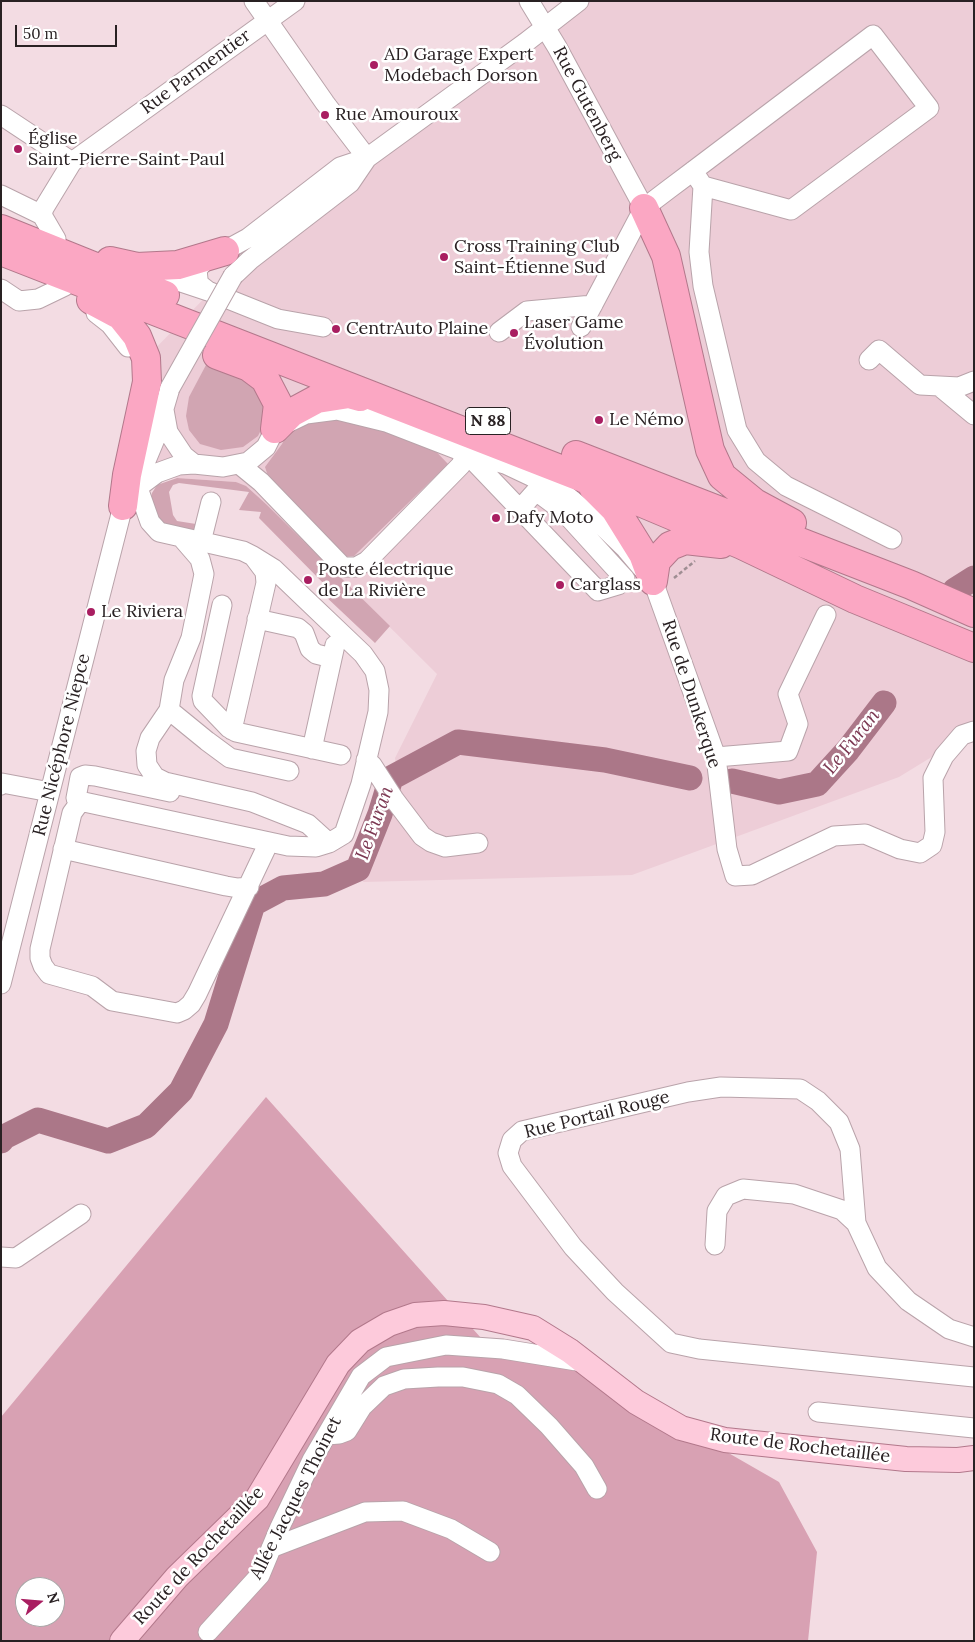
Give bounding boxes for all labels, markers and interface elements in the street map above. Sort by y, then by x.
scale bar [18,15,120,47]
text: 50 m [23,24,58,43]
street label: Rue Parmentier [137,25,255,119]
street label: Rue Gutenberg [548,43,626,165]
place label: AD Garage Expert Modebach Dorson [384,44,538,86]
marker: AD Garage Expert Modebach Dorson [368,59,380,71]
place label: Rue Amouroux [335,104,459,126]
marker: Rue Amouroux [319,109,331,121]
place label: Église Saint-Pierre-Saint-Paul [28,128,225,170]
marker: Église Saint-Pierre-Saint-Paul [12,143,24,155]
place label: Cross Training Club Saint-Étienne Sud [454,236,620,278]
marker: Cross Training Club Saint-Étienne Sud [438,251,450,263]
place label: Laser Game Évolution [524,312,624,354]
place label: CentrAuto Plaine [346,318,488,340]
marker: CentrAuto Plaine [330,323,342,335]
marker: Laser Game Évolution [508,327,520,339]
road number: N 88 [466,408,510,434]
place label: Le Némo [609,409,684,431]
marker: Le Némo [593,414,605,426]
place label: Dafy Moto [506,507,594,529]
marker: Dafy Moto [490,512,502,524]
place label: Poste électrique de La Rivière [318,559,454,602]
marker: Poste électrique de La Rivière [302,574,314,586]
place label: Carglass [570,574,641,596]
marker: Carglass [554,579,566,591]
place label: Le Riviera [101,601,183,623]
marker: Le Riviera [85,606,97,618]
street label: Rue de Dunkerque [657,617,725,771]
street label: Rue Nicéphore Niepce [29,652,95,838]
water label: Le Furan [819,705,885,779]
water label: Le Furan [351,783,399,863]
street label: Rue Portail Rouge [522,1087,672,1143]
street label: Allée Jacques Thoinet [246,1413,346,1583]
street label: Route de Rochetaillée [709,1424,891,1468]
street label: Route de Rochetaillée [129,1482,269,1630]
north arrow [15,1577,65,1627]
text: N [43,1590,64,1606]

